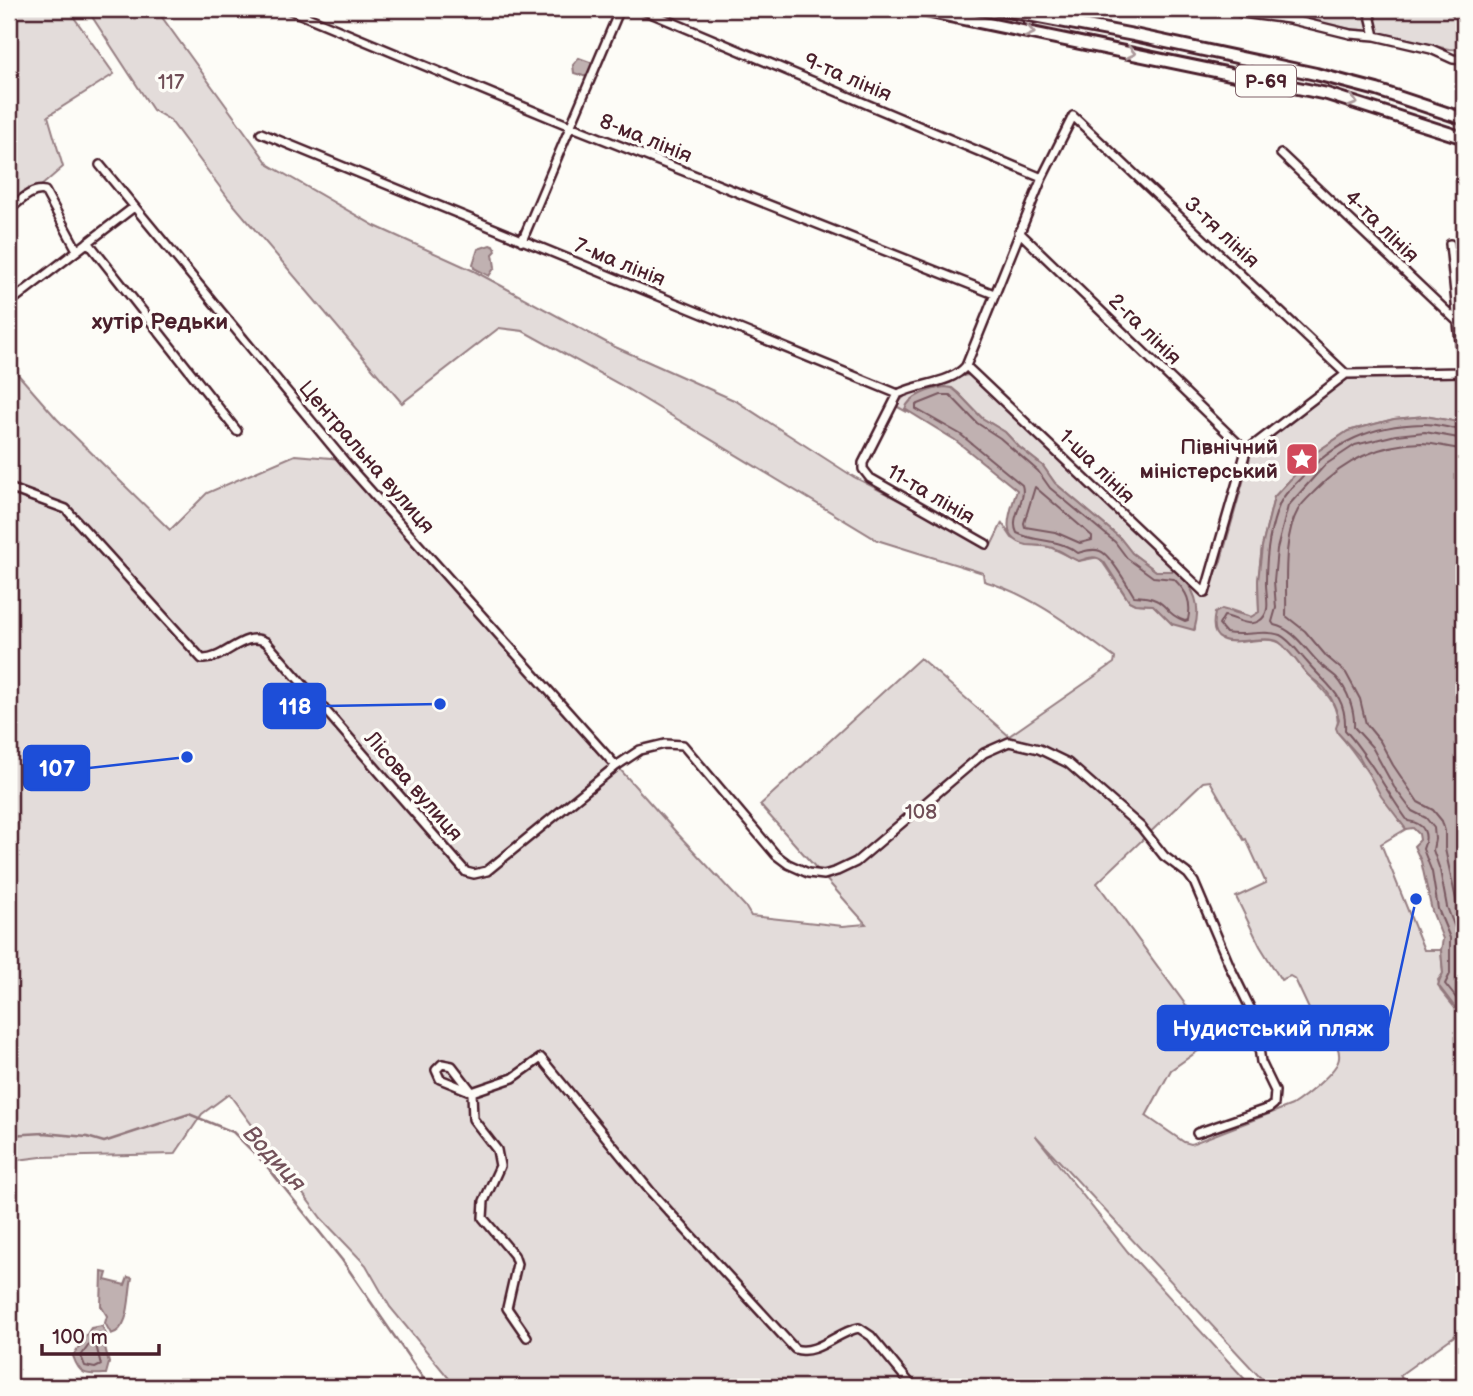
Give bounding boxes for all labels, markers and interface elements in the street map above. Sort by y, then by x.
one-way arrow [1024,24,1036,39]
one-way arrow [1125,45,1137,60]
street label: 9-та лінія [800,48,896,107]
road number: Р-69 [1236,66,1296,96]
park label: 117 [158,70,185,95]
one-way arrow [1347,93,1359,108]
street label: 8-ма лінія [596,109,696,168]
street label: 4-та лінія [1339,185,1424,268]
street label: 3-тя лінія [1179,191,1264,273]
street label: 7-ма лінія [571,233,669,292]
street label: 2-га лінія [1103,289,1186,370]
district label: хутір Редьки [92,308,228,336]
street label: Центральна вулиця [293,376,440,539]
street label: 1-ша лінія [1053,424,1140,509]
place label: Північний міністерський [1140,435,1278,484]
place icon: Північний міністерський [1283,440,1321,478]
street label: 11-та лінія [882,459,979,530]
callout: 118 [264,684,325,728]
text: 118 [278,693,312,721]
street label: Лісова вулиця [359,726,468,846]
callout: 107 [24,746,89,790]
text: 107 [39,755,76,783]
park label: 108 [905,800,937,825]
callout: Нудистський пляж [1158,1006,1388,1050]
text: Нудистський пляж [1172,1015,1375,1043]
water label: Водиця [237,1120,312,1198]
scale bar [42,1312,159,1356]
text: 100 m [52,1325,108,1350]

